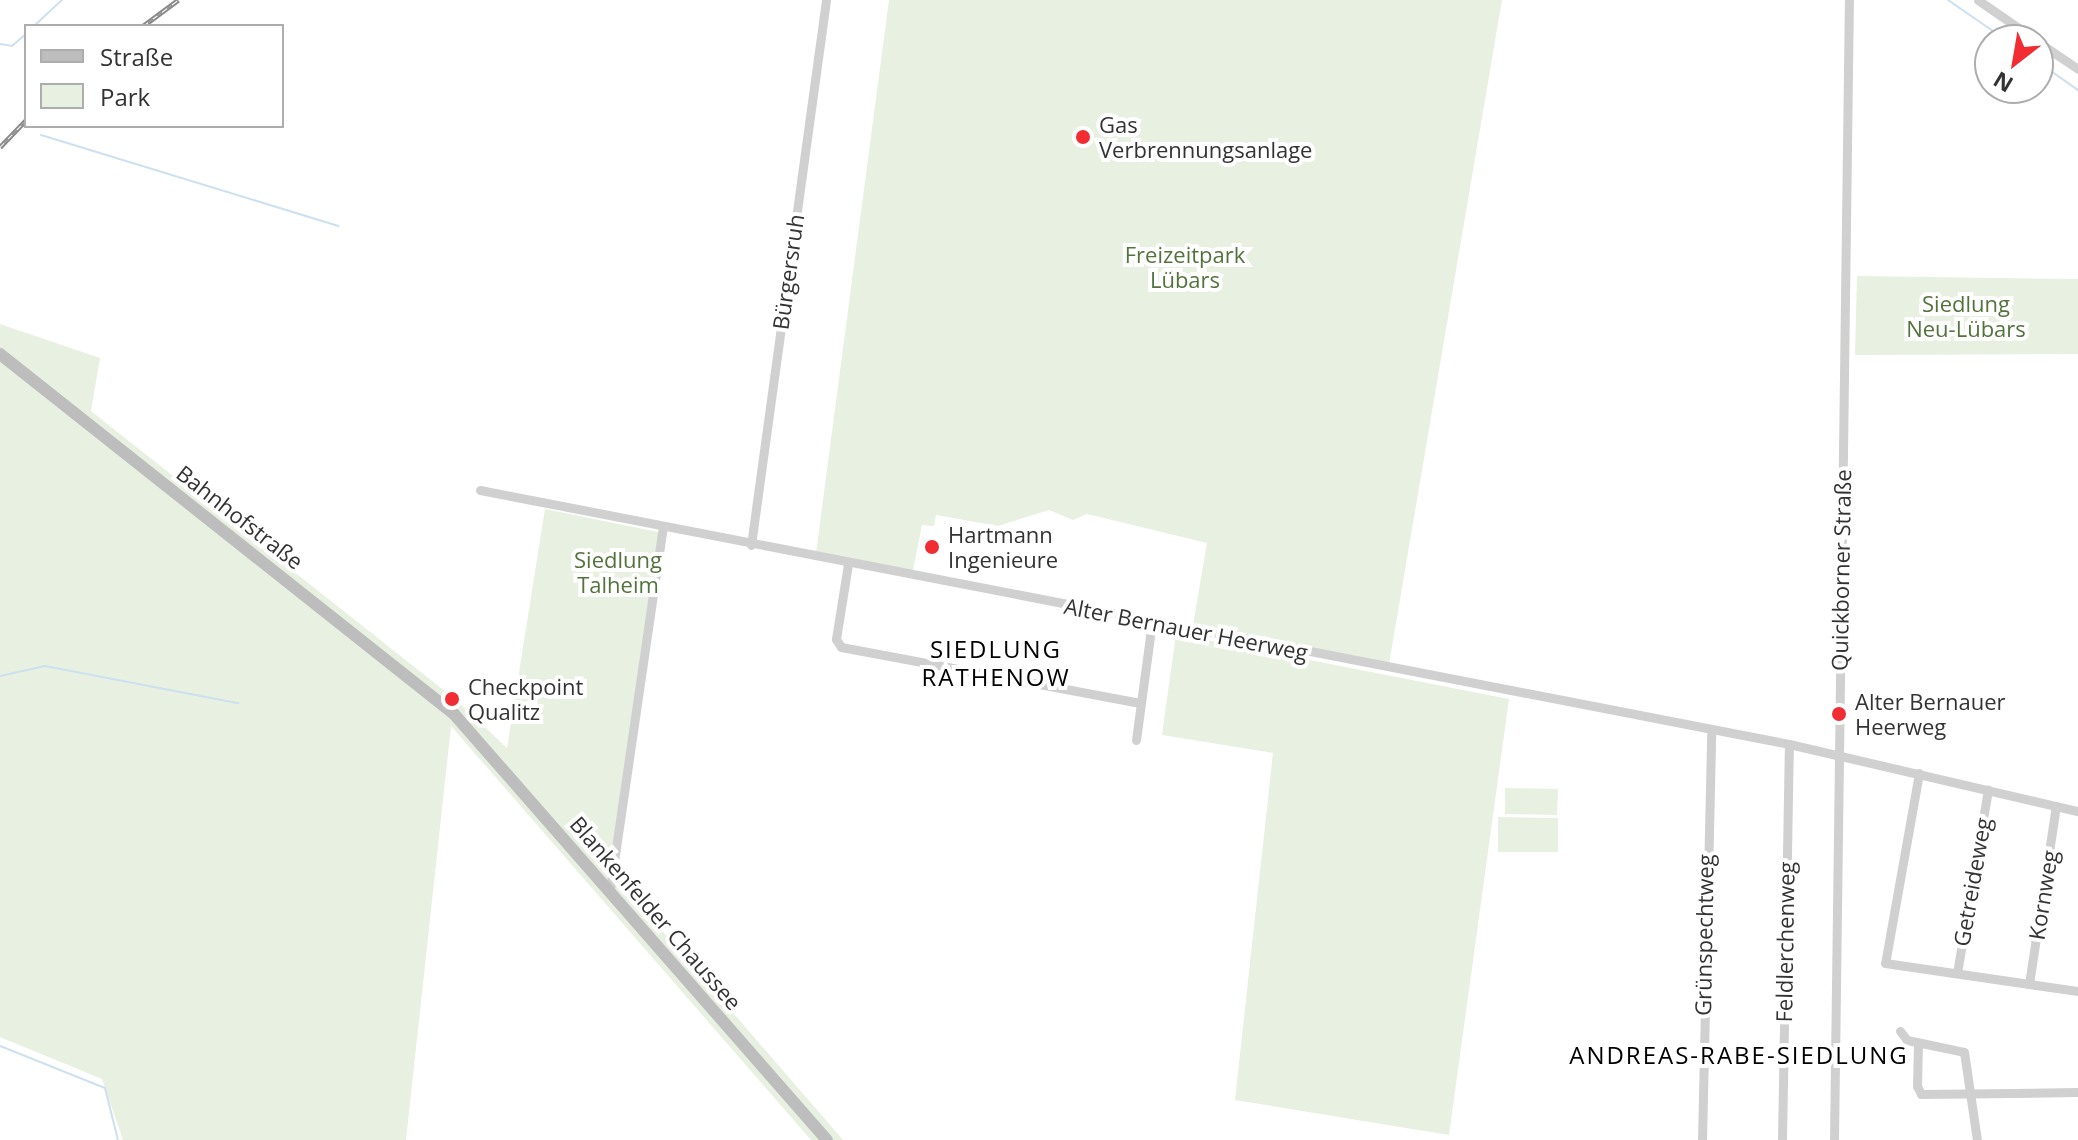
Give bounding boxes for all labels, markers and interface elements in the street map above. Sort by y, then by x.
legend [24,24,284,128]
north arrow [1974,24,2054,104]
text: Straße [100,40,173,73]
text: N [1987,65,2018,100]
text: Park [100,80,150,113]
place label: Gas Verbrennungsanlage [1099,111,1312,162]
marker: Gas Verbrennungsanlage [1074,128,1092,146]
street label: Bürgersruh [767,213,809,331]
park label: Freizeitpark Lübars [1125,241,1245,292]
park label: Siedlung Neu-Lübars [1906,290,2026,342]
street label: Bahnhofstraße [172,459,308,575]
street label: Quickborner Straße [1826,469,1856,671]
place label: Hartmann Ingenieure [948,521,1058,572]
marker: Hartmann Ingenieure [923,538,941,556]
park label: Siedlung Talheim [574,546,662,598]
street label: Alter Bernauer Heerweg [1062,592,1310,666]
district label: SIEDLUNG RATHENOW [921,635,1071,691]
place label: Checkpoint Qualitz [468,673,583,724]
place label: Alter Bernauer Heerweg [1855,688,2005,740]
marker: Checkpoint Qualitz [443,690,461,708]
marker: Alter Bernauer Heerweg [1830,705,1848,723]
street label: Blankenfelder Chaussee [565,811,747,1015]
street label: Getreideweg [1948,816,1996,948]
street label: Kornweg [2023,848,2063,942]
street label: Grünspechtweg [1689,854,1719,1016]
street label: Feldlerchenweg [1770,861,1800,1023]
district label: ANDREAS-RABE-SIEDLUNG [1569,1041,1909,1069]

